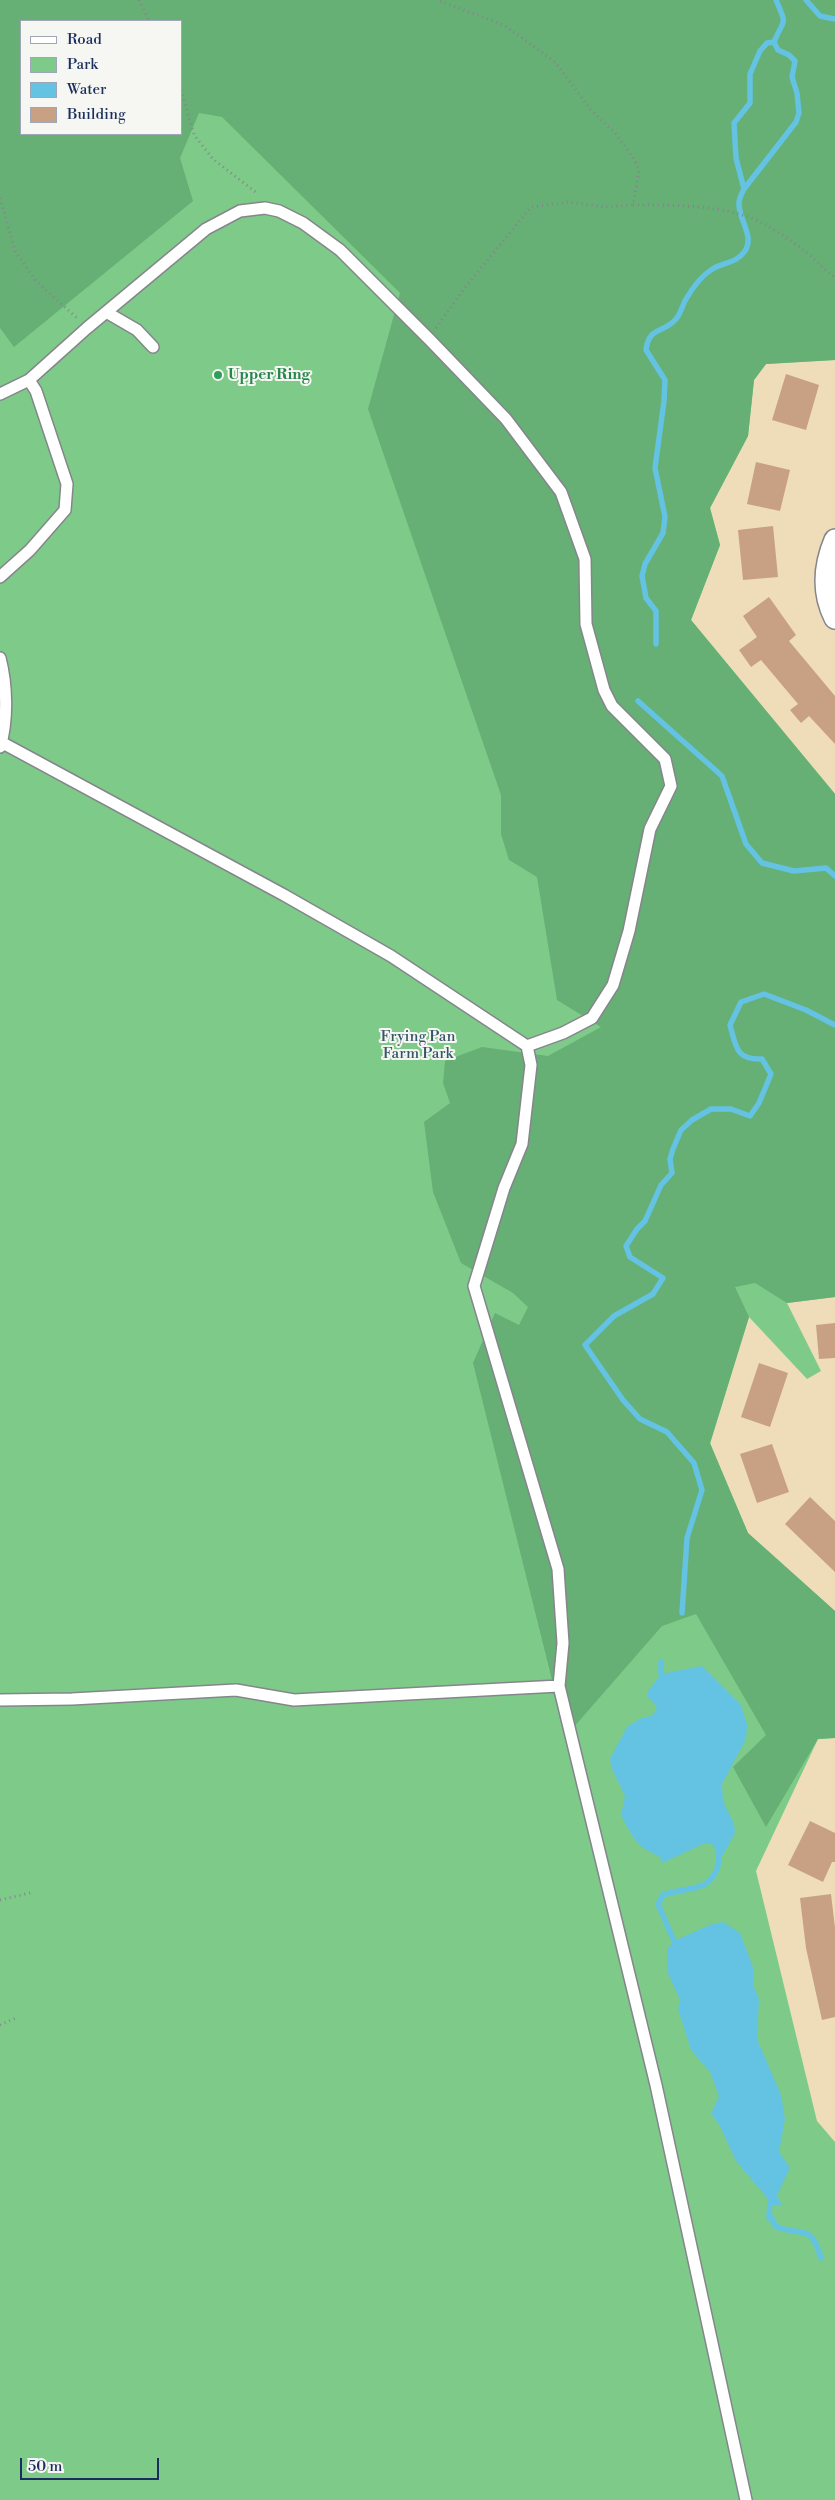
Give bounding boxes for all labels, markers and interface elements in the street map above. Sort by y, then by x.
legend [20,20,182,135]
text: Road [67,30,102,49]
text: Park [67,55,98,74]
text: Water [67,80,106,99]
text: Building [67,105,126,124]
place label: Upper Ring [228,366,310,384]
marker: Upper Ring [212,369,224,381]
park label: Frying Pan Farm Park [381,1028,455,1063]
scale bar [22,2448,161,2480]
text: 50 m [28,2457,62,2476]

